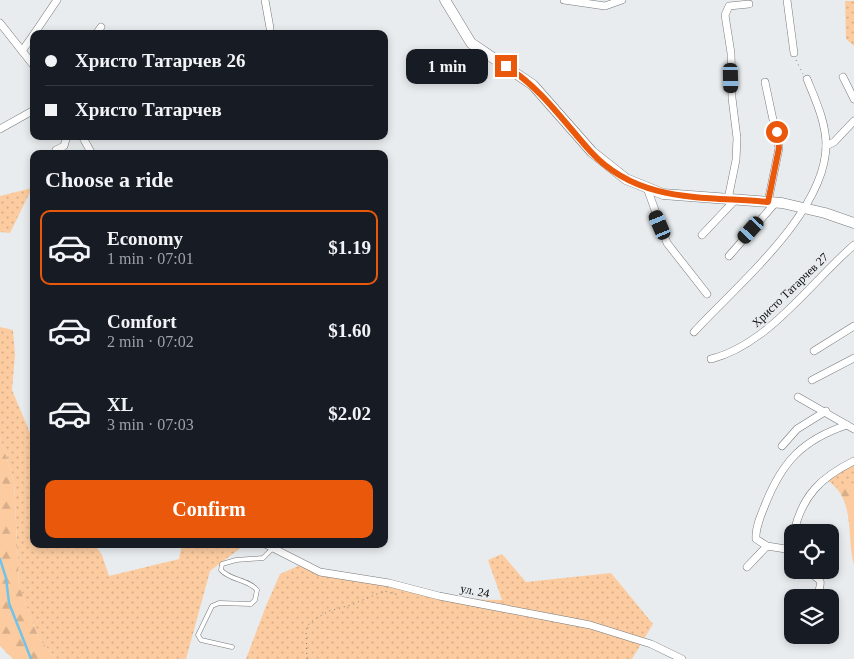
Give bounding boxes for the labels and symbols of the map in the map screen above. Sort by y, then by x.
callout: 1 min [406,48,488,84]
route end [495,55,517,77]
car [723,63,738,93]
route start [766,121,788,143]
car [647,208,672,242]
car [735,214,766,246]
street label: Христо Татарчев 27 [749,250,831,330]
street label: ул. 24 [459,581,491,601]

